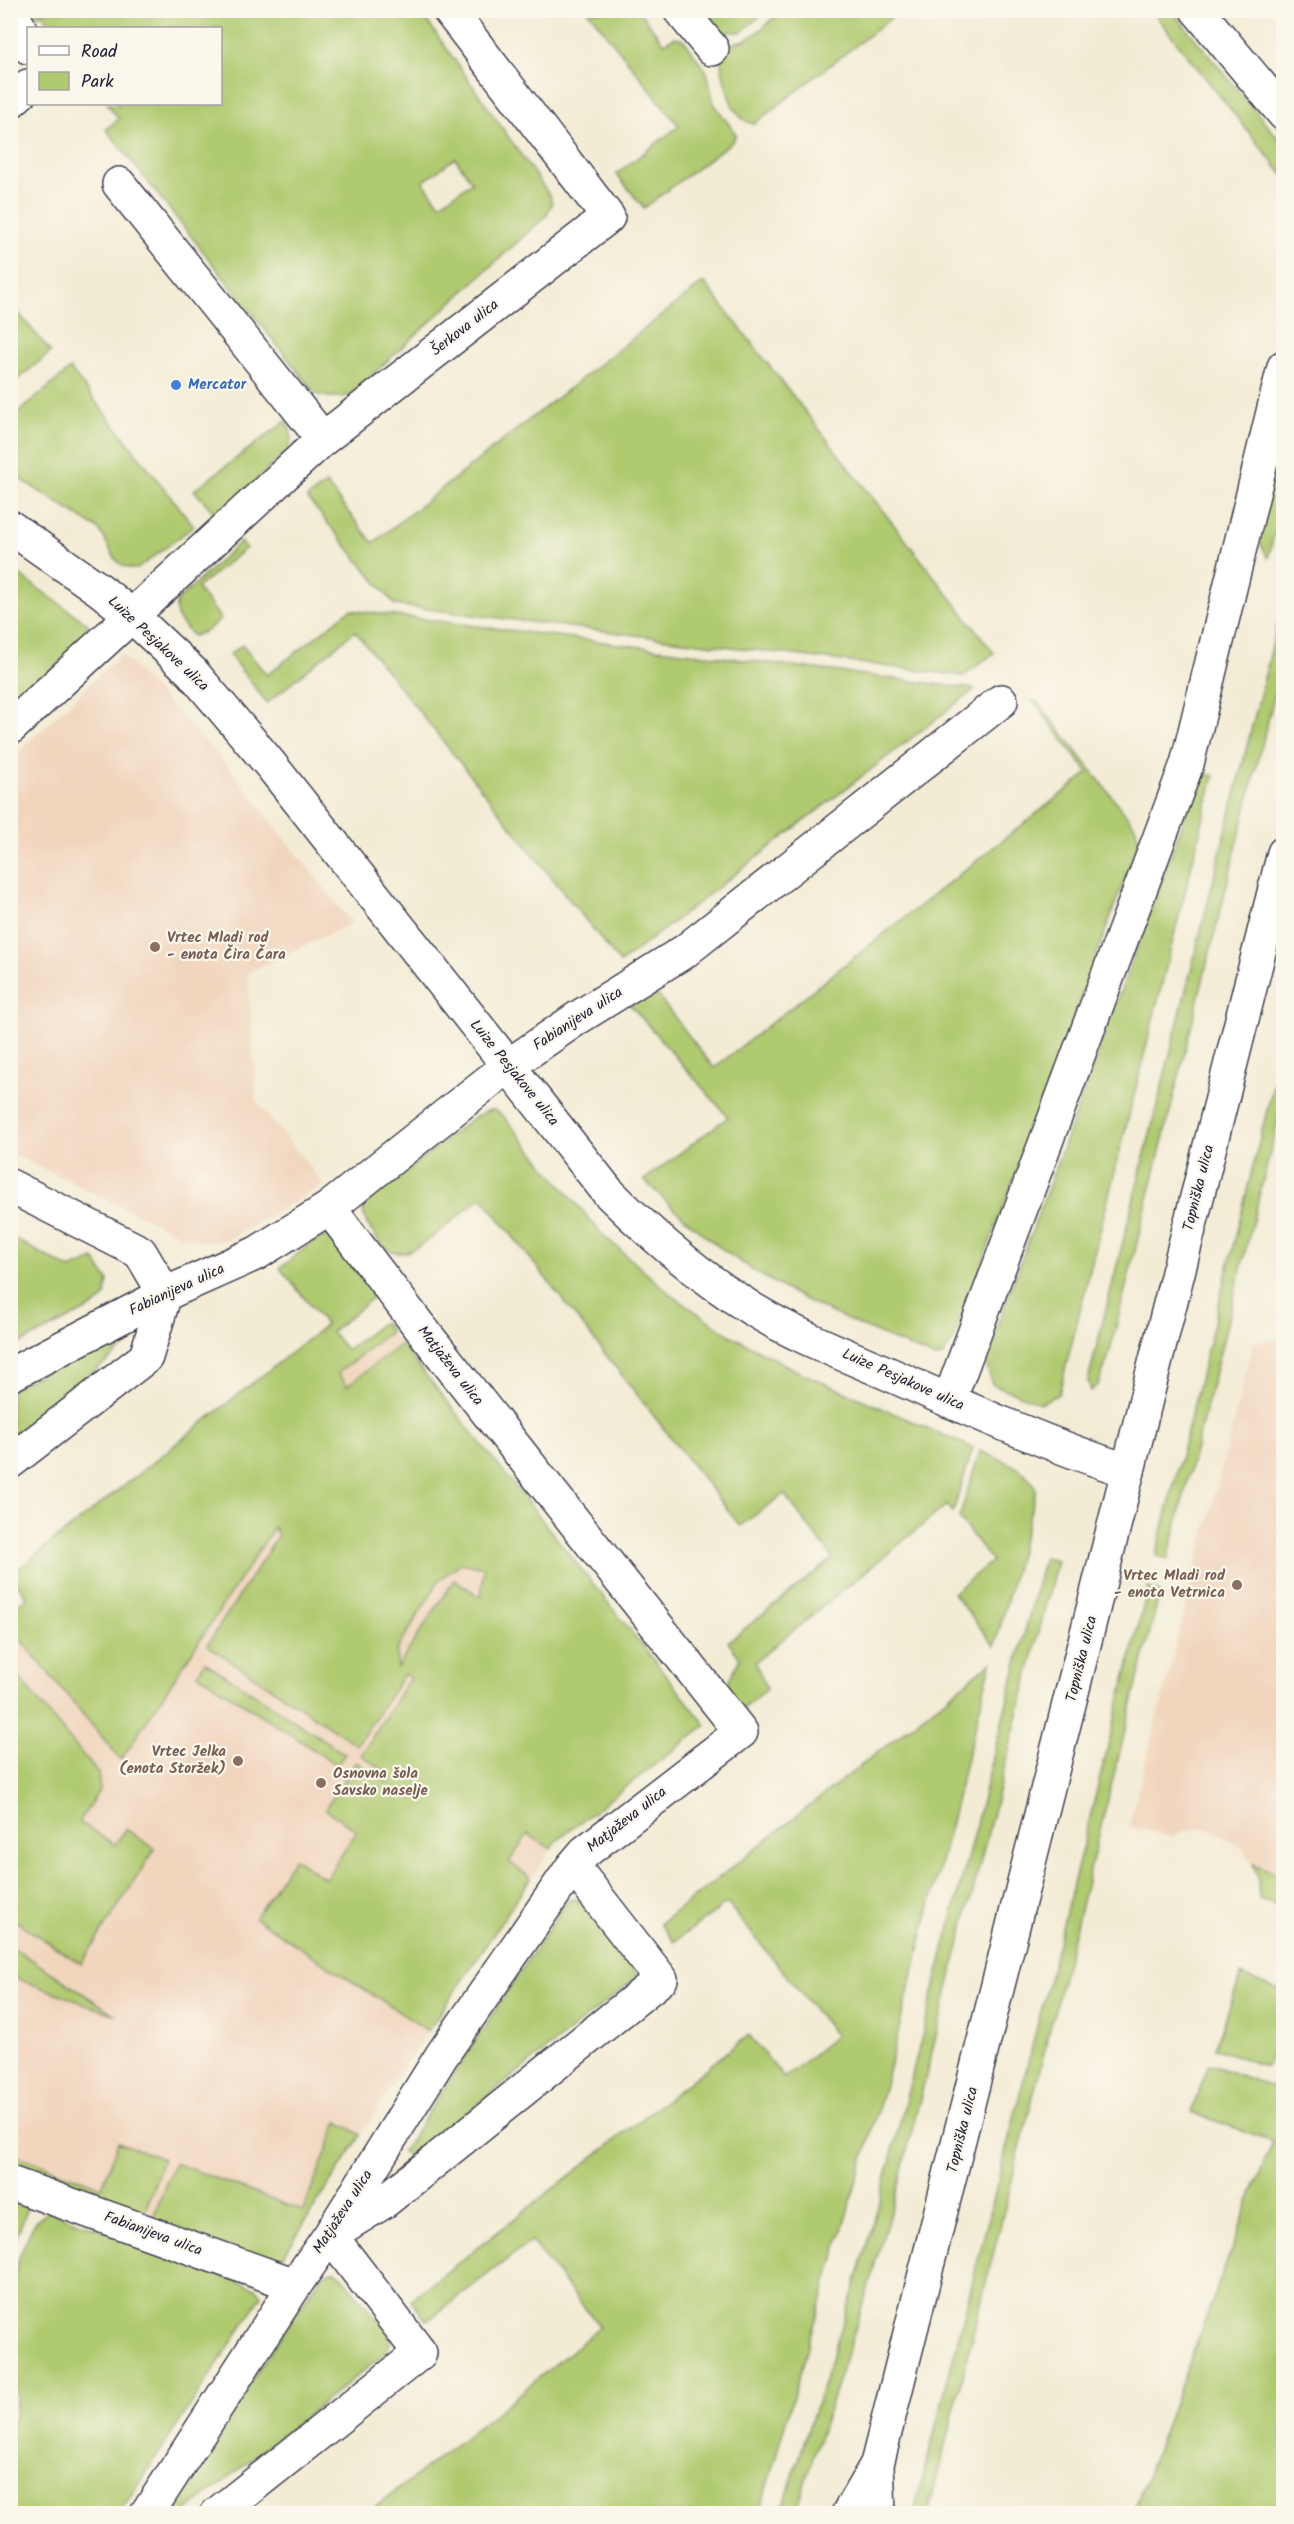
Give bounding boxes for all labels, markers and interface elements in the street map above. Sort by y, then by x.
legend [27,27,222,105]
text: Road [81,38,118,67]
text: Park [81,68,114,97]
street label: Šerkova ulica [426,294,504,362]
place label: Mercator [188,373,247,397]
marker: Mercator [169,378,183,392]
street label: Luize Pesjakove ulica [102,590,214,698]
place label: Vrtec Mladi rod - enota Čira Čara [167,926,286,967]
marker: Vrtec Mladi rod - enota Čira Čara [148,940,162,954]
street label: Fabianijeva ulica [528,981,628,1057]
street label: Luize Pesjakove ulica [463,1014,565,1132]
street label: Topniška ulica [1177,1142,1221,1234]
street label: Fabianijeva ulica [125,1257,229,1323]
street label: Matjaževa ulica [411,1321,489,1411]
street label: Luize Pesjakove ulica [838,1342,968,1418]
place label: Vrtec Mladi rod - enota Vetrnica [1114,1564,1226,1605]
marker: Vrtec Mladi rod - enota Vetrnica [1230,1578,1244,1592]
street label: Topniška ulica [1060,1613,1104,1705]
place label: Vrtec Jelka (enota Storžek) [119,1740,226,1781]
marker: Vrtec Jelka (enota Storžek) [231,1754,245,1768]
place label: Osnovna šola Savsko naselje [333,1762,428,1803]
marker: Osnovna šola Savsko naselje [314,1776,328,1790]
street label: Matjaževa ulica [582,1781,672,1859]
street label: Topniška ulica [941,2084,985,2176]
street label: Matjaževa ulica [307,2165,379,2259]
street label: Fabianijeva ulica [100,2205,206,2263]

